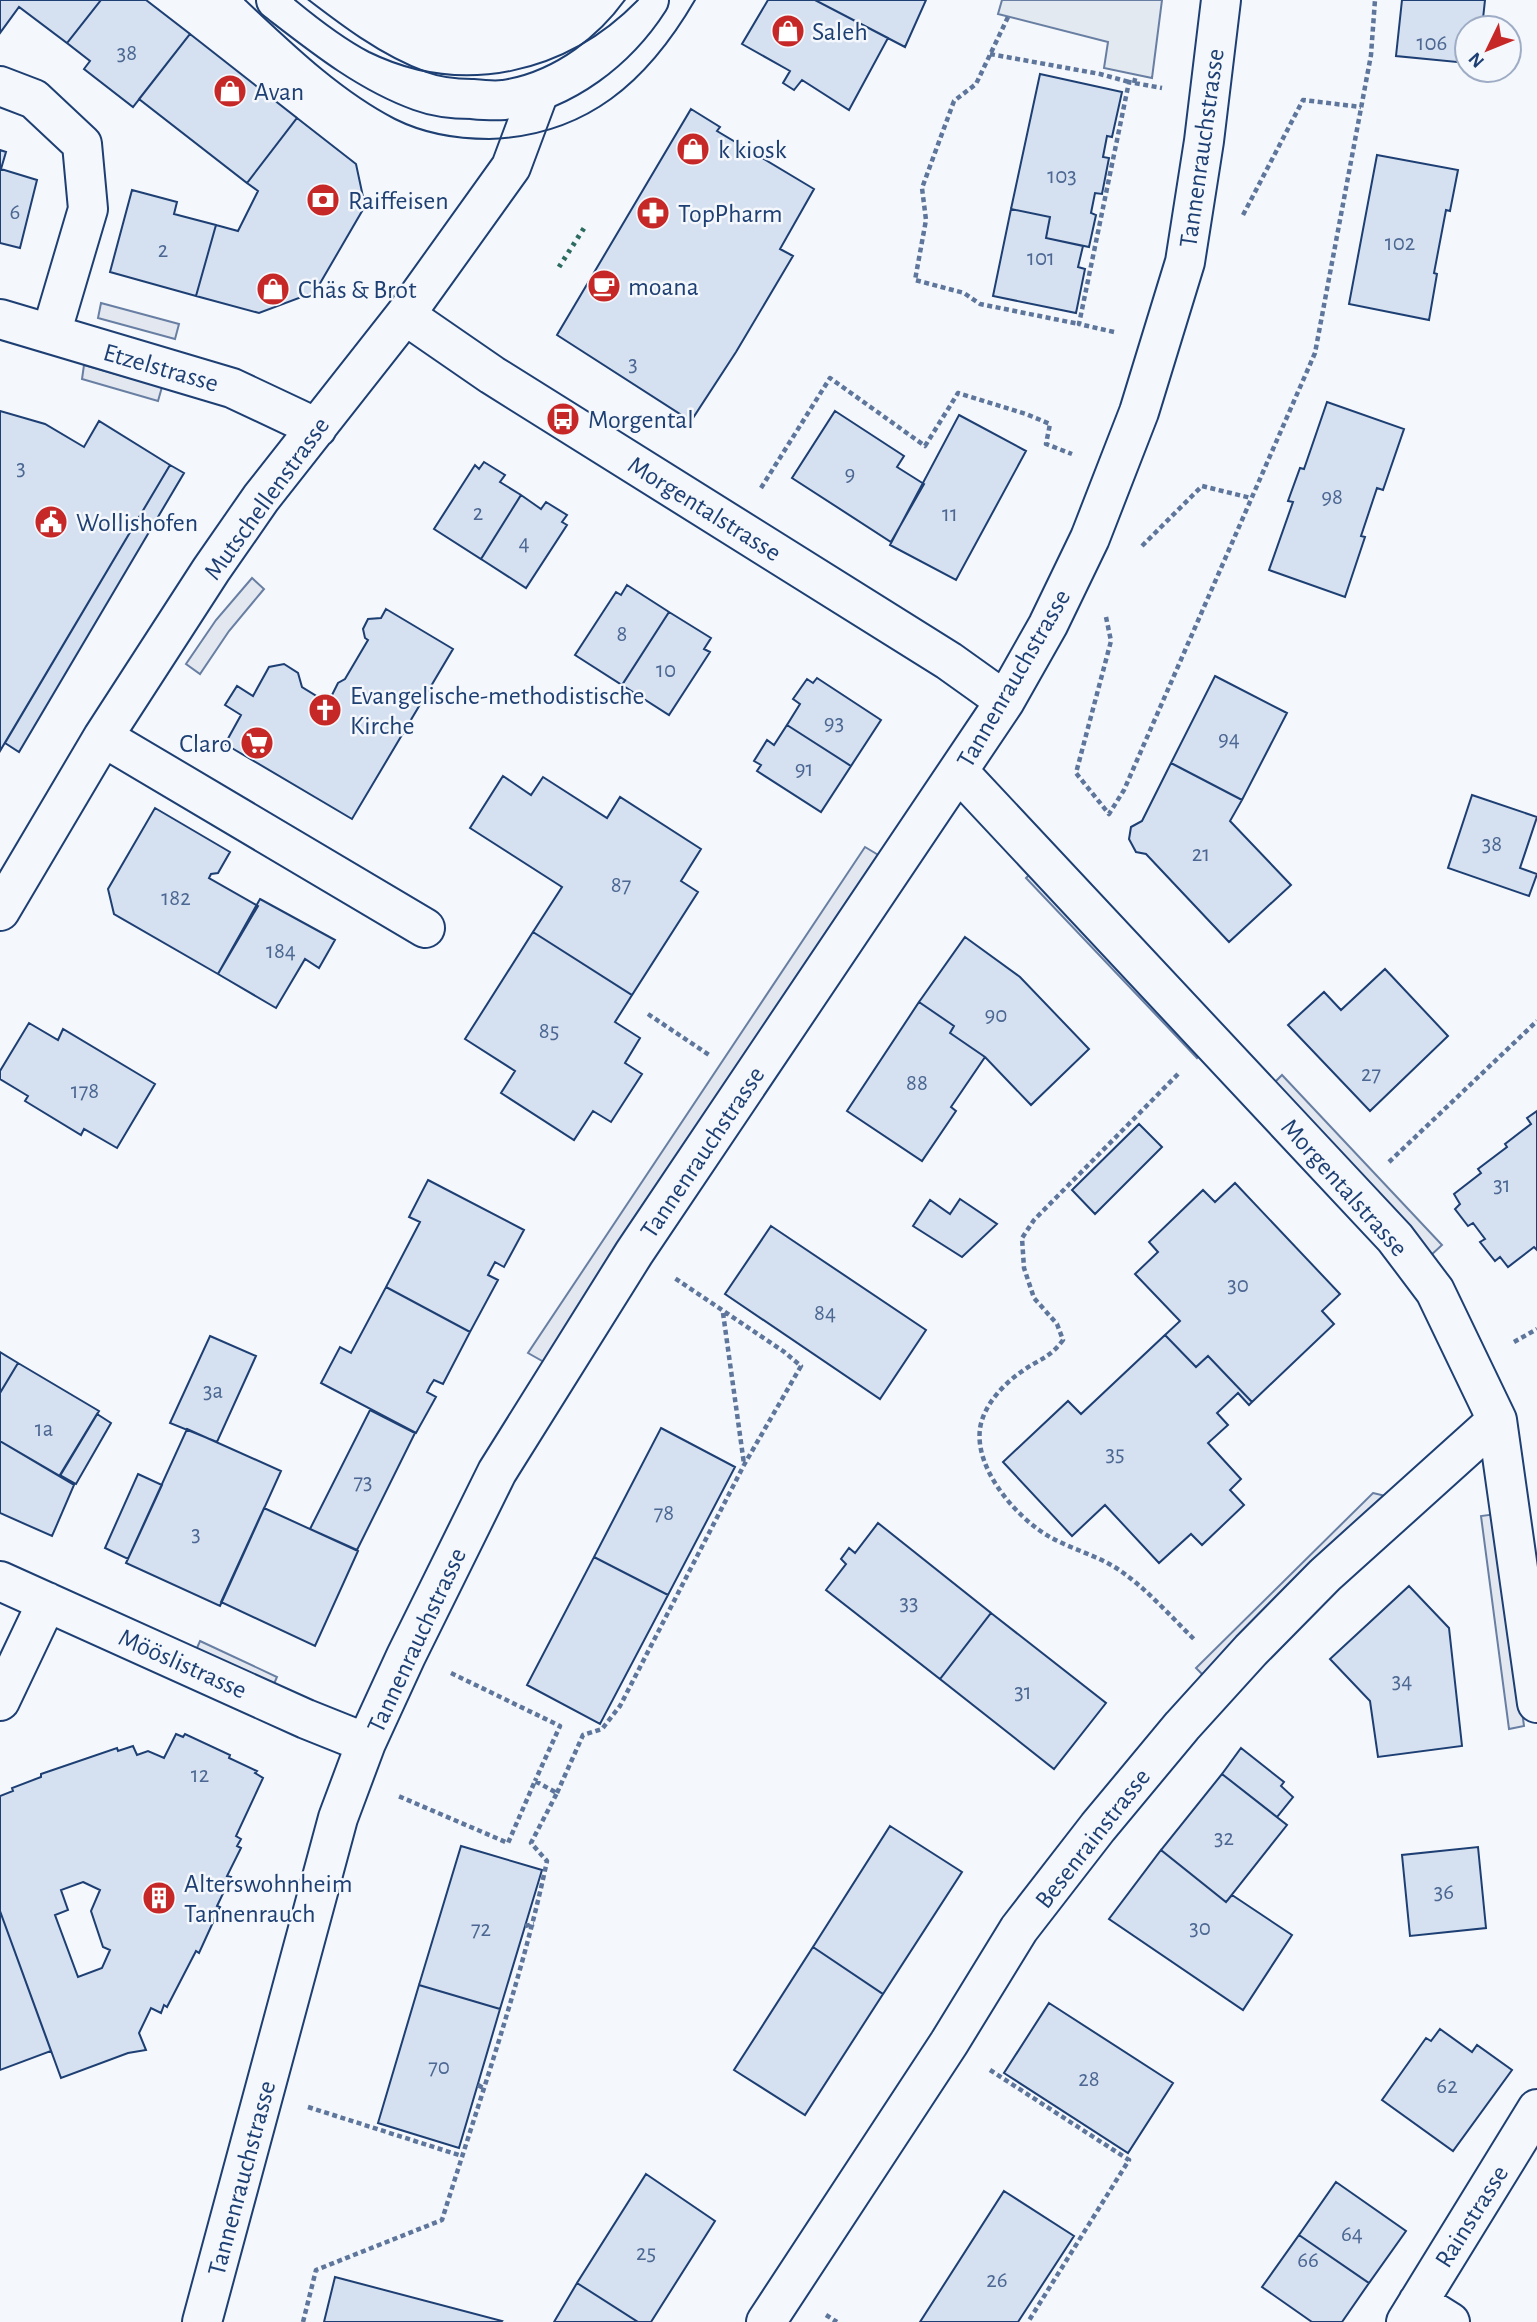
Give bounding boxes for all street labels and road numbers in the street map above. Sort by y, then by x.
street label: Tannenrauchstrasse [1175,47,1229,249]
street label: Etzelstrasse [100,339,221,397]
street label: Mutschellenstrasse [199,412,334,585]
street label: Morgentalstrasse [623,451,786,566]
street label: Tannenrauchstrasse [952,585,1075,772]
street label: Tannenrauchstrasse [636,1062,770,1243]
street label: Morgentalstrasse [1276,1114,1412,1261]
street label: Tannenrauchstrasse [363,1544,471,1737]
street label: Mööslistrasse [115,1624,251,1704]
street label: Besenrainstrasse [1030,1764,1155,1913]
street label: Tannenrauchstrasse [203,2078,280,2279]
street label: Rainstrasse [1430,2161,1513,2272]

